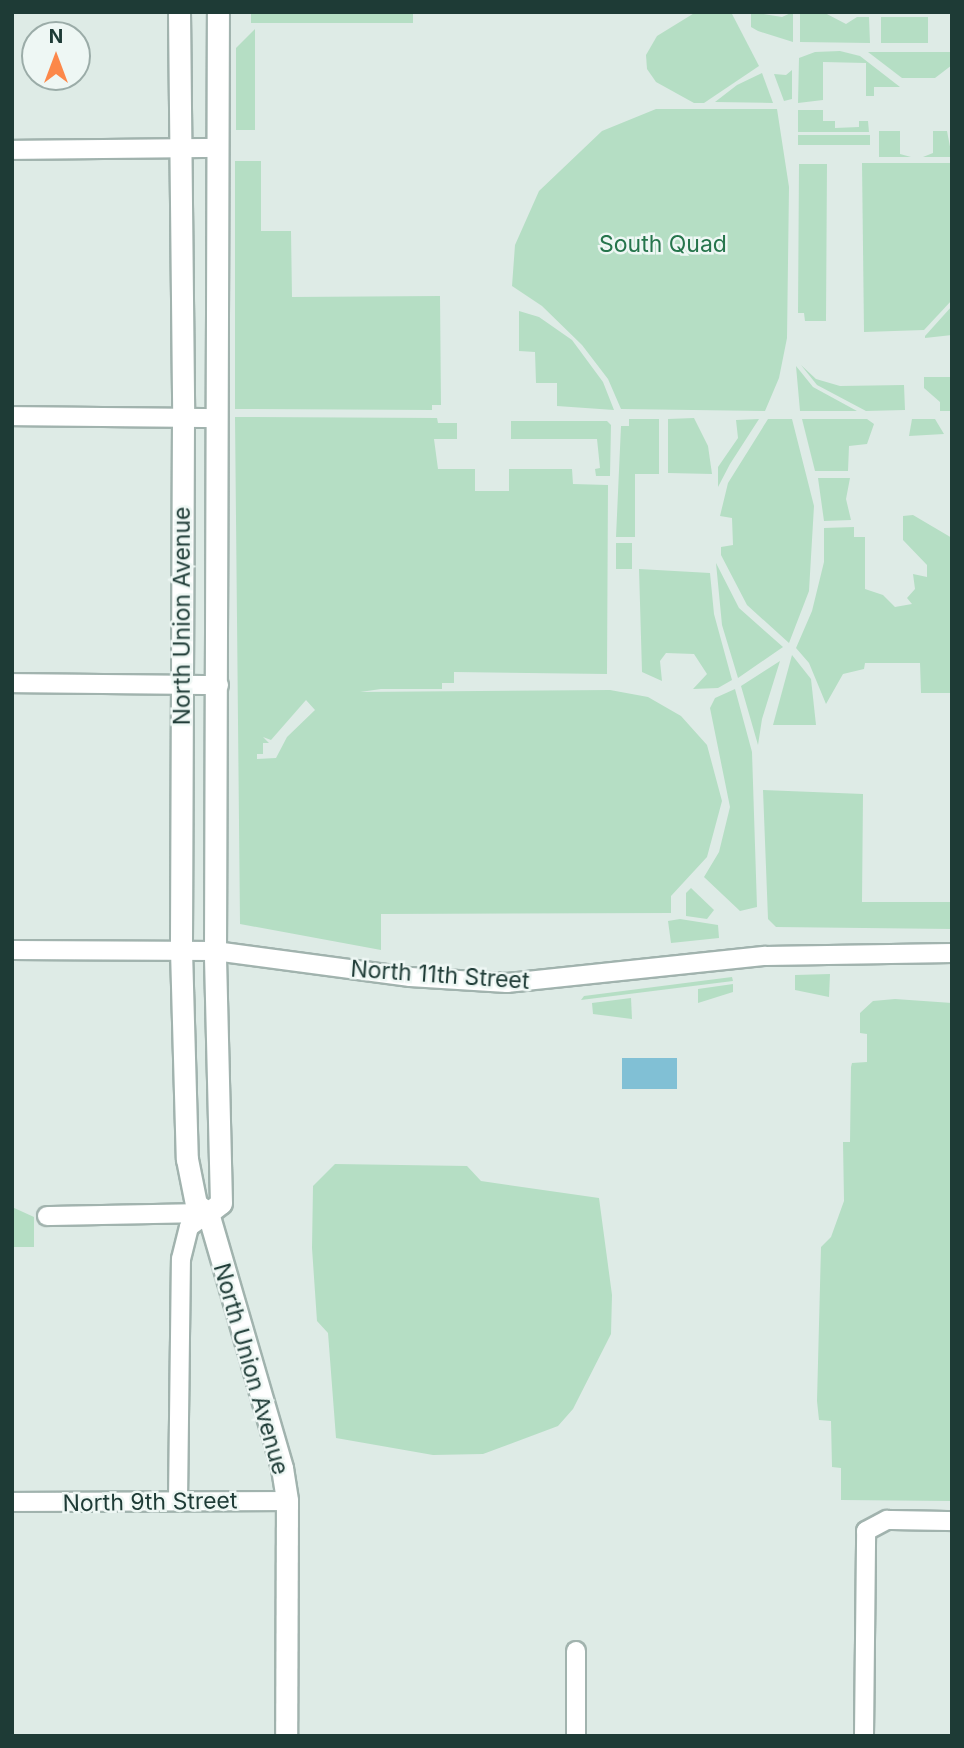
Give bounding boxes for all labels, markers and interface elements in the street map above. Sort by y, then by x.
north arrow [21,21,91,91]
text: N [49,25,63,48]
park label: South Quad [599,230,727,258]
street label: North Union Avenue [168,507,196,725]
street label: North 11th Street [350,955,530,995]
street label: North Union Avenue [208,1260,294,1478]
street label: North 9th Street [62,1487,238,1517]

